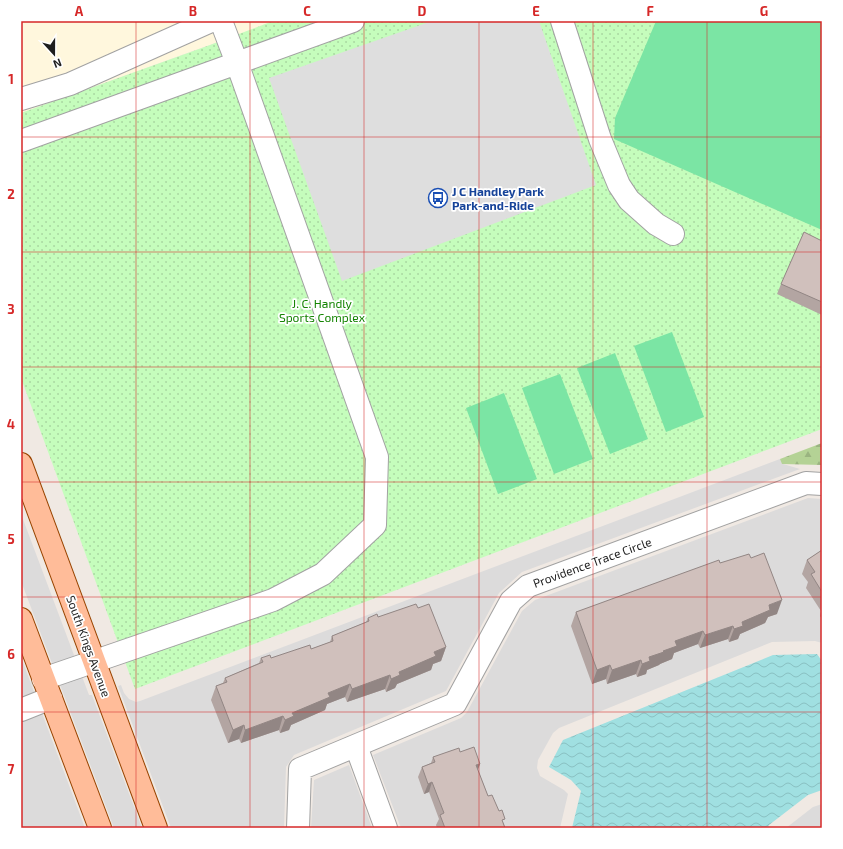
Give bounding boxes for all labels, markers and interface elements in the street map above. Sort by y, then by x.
text: A [75,3,84,19]
text: B [189,3,197,19]
text: C [303,3,311,19]
text: D [418,3,427,19]
text: E [532,3,540,19]
text: F [646,3,654,19]
text: G [760,3,768,19]
north arrow [34,34,74,74]
text: N [52,56,64,71]
text: 1 [8,71,14,87]
place label: J C Handley Park Park-and-Ride [452,184,544,212]
text: 2 [7,186,15,202]
bus stop icon: J C Handley Park Park-and-Ride [427,187,449,209]
park label: J. C. Handly Sports Complex [279,296,366,324]
text: 3 [7,301,15,317]
text: 4 [7,416,15,432]
text: 5 [7,531,15,547]
street label: Providence Trace Circle [531,534,653,590]
street label: South Kings Avenue [64,593,114,699]
text: 6 [7,646,15,662]
text: 7 [8,761,15,777]

